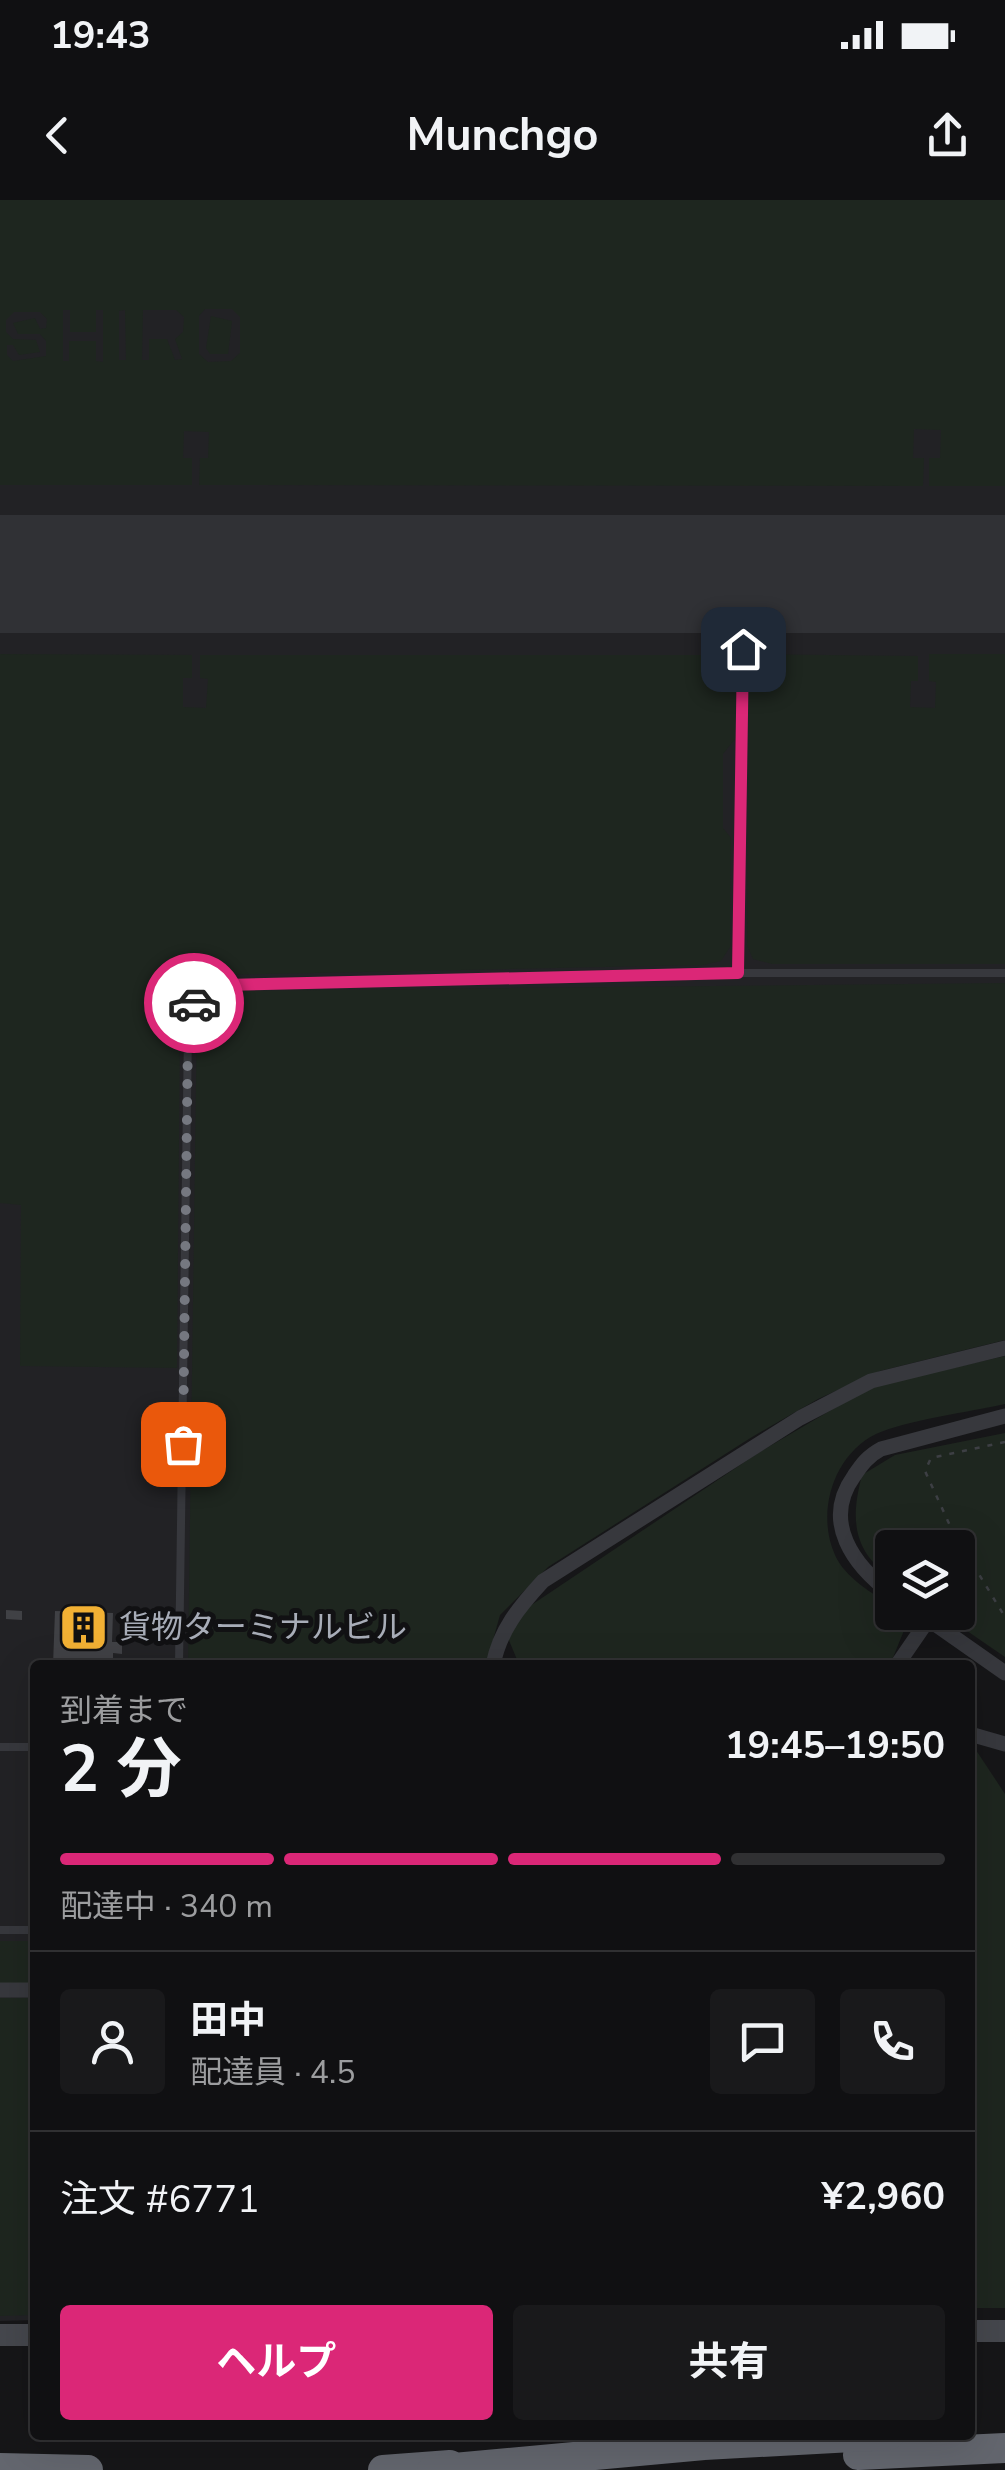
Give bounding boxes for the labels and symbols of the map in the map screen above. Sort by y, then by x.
pin [701,607,786,692]
courier [144,953,244,1053]
pin [141,1402,226,1487]
building icon: 貨物ターミナルビル [58,1601,110,1653]
place label: 貨物ターミナルビル [119,1606,407,1649]

